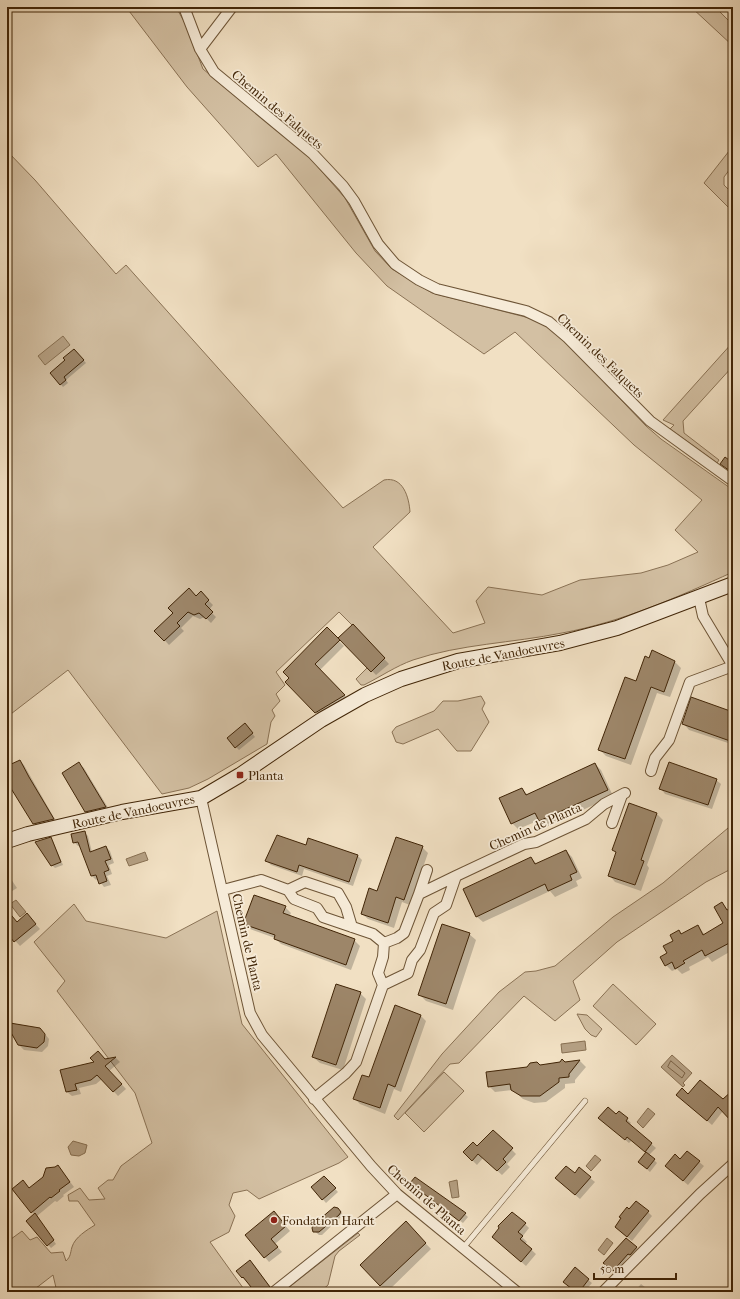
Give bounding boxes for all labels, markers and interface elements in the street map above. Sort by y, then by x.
street label: Chemin des Falquets [229,67,327,152]
street label: Chemin des Falquets [554,310,647,401]
street label: Route de Vandoeuvres [440,635,566,674]
place label: Planta [248,768,285,783]
marker: Planta [235,770,245,780]
street label: Route de Vandoeuvres [70,791,196,832]
street label: Chemin de Planta [487,799,584,853]
street label: Chemin de Planta [229,892,266,993]
street label: Chemin de Planta [384,1161,470,1238]
place label: Fondation Hardt [282,1213,375,1228]
marker: Fondation Hardt [269,1215,279,1225]
scale bar [594,1255,676,1281]
text: 50 m [600,1262,624,1276]

